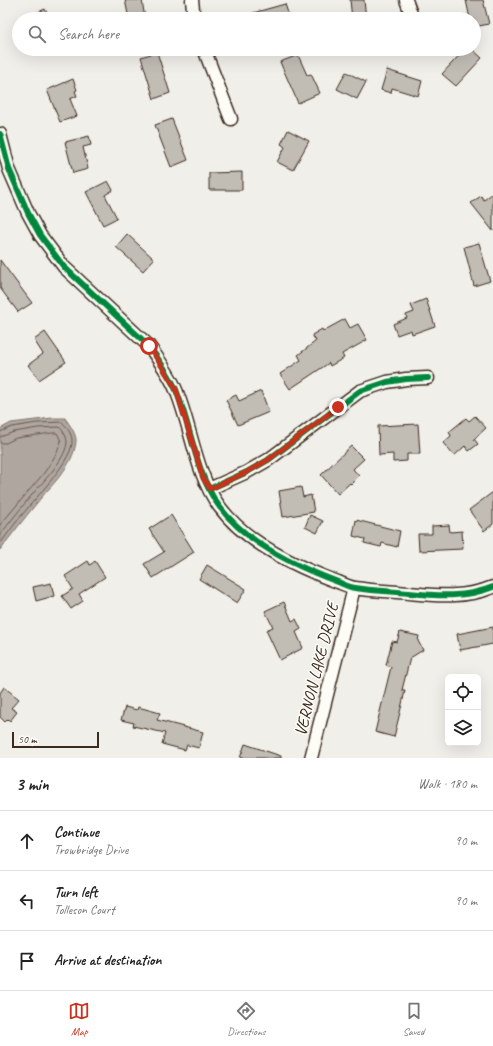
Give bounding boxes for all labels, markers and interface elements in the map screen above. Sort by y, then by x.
search box [12,12,481,56]
icon: search [26,23,48,45]
text: Search here [58,25,119,44]
route start [140,337,158,355]
route end [329,398,347,416]
street label: VERNON LAKE DRIVE [290,598,344,738]
map controls [445,674,481,746]
button: locate [445,674,481,710]
button: layers [445,710,481,746]
scale bar [12,730,99,749]
text: 50 m [18,732,37,746]
text: 3 min [16,774,49,795]
text: Walk · 180 m [418,776,477,792]
text: Continue [54,823,99,842]
icon: ahead [16,830,38,852]
text: 90 m [455,833,477,849]
text: Trowbridge Drive [54,842,128,858]
text: Turn left [54,883,97,902]
icon: left [16,890,38,912]
text: 90 m [455,893,477,909]
text: Tolleson Court [54,902,115,918]
icon: arrive [16,950,38,972]
text: Arrive at destination [54,951,161,970]
tab: Map [68,1000,90,1038]
tab: Directions [227,1000,266,1038]
tab: Saved [403,1000,425,1038]

